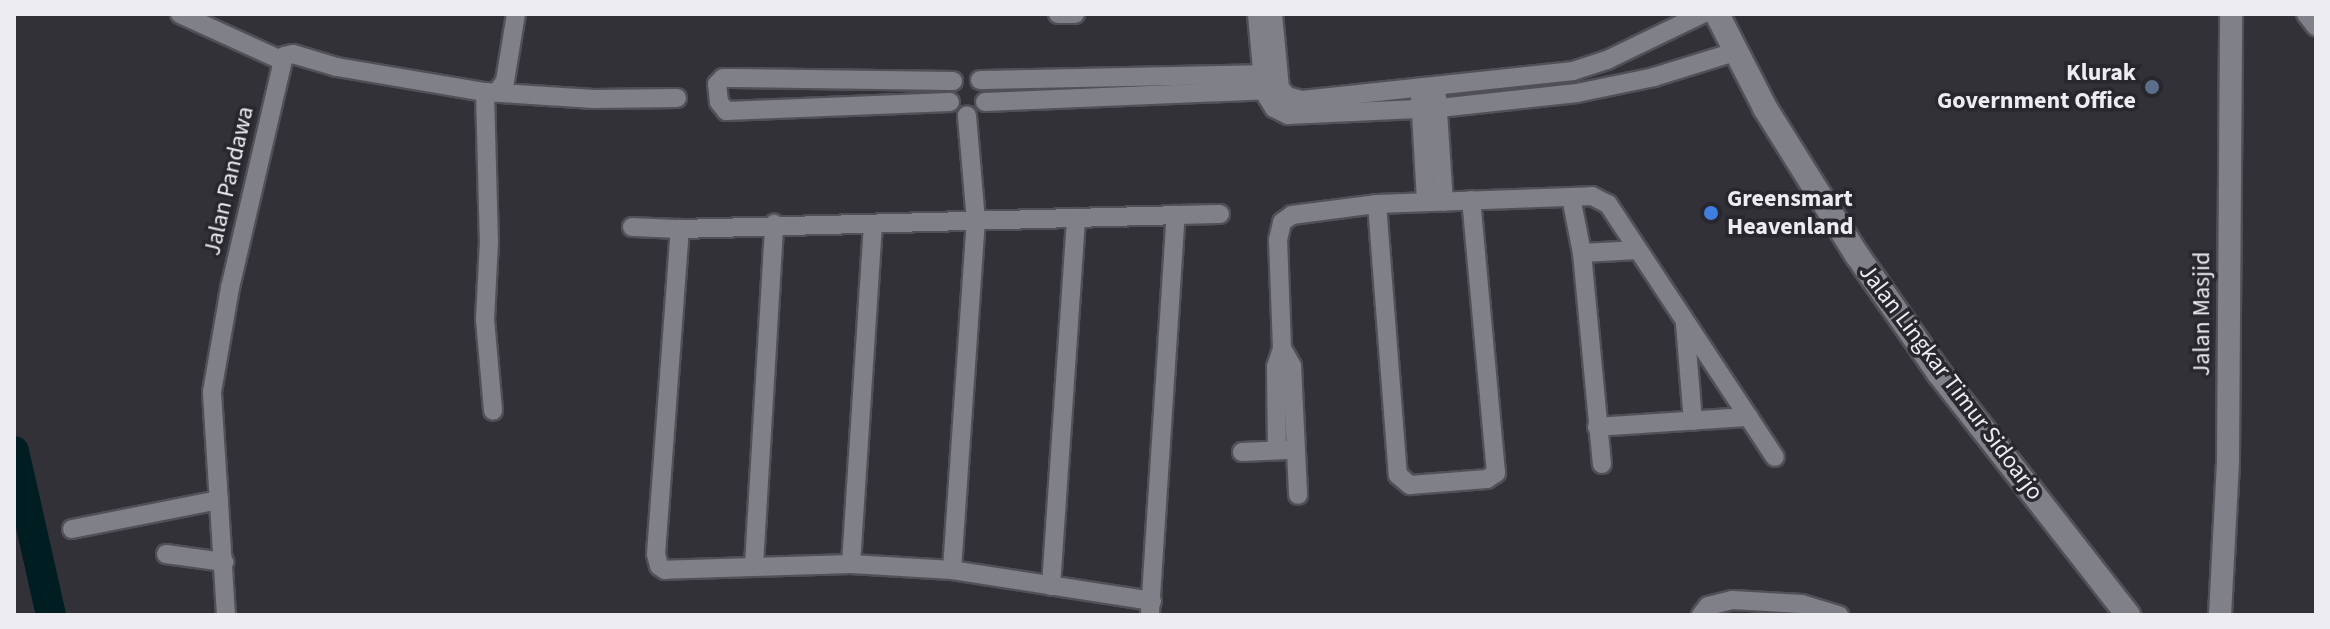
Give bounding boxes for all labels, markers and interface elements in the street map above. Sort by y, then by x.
place label: Klurak Government Office [1937,59,2136,115]
marker: Klurak Government Office [2143,78,2161,96]
street label: Jalan Pandawa [198,104,260,258]
place label: Greensmart Heavenland [1727,185,1853,241]
marker: Greensmart Heavenland [1702,204,1720,222]
street label: Jalan Masjid [2188,252,2216,376]
street label: Jalan Lingkar Timur Sidoarjo [1853,258,2049,506]

